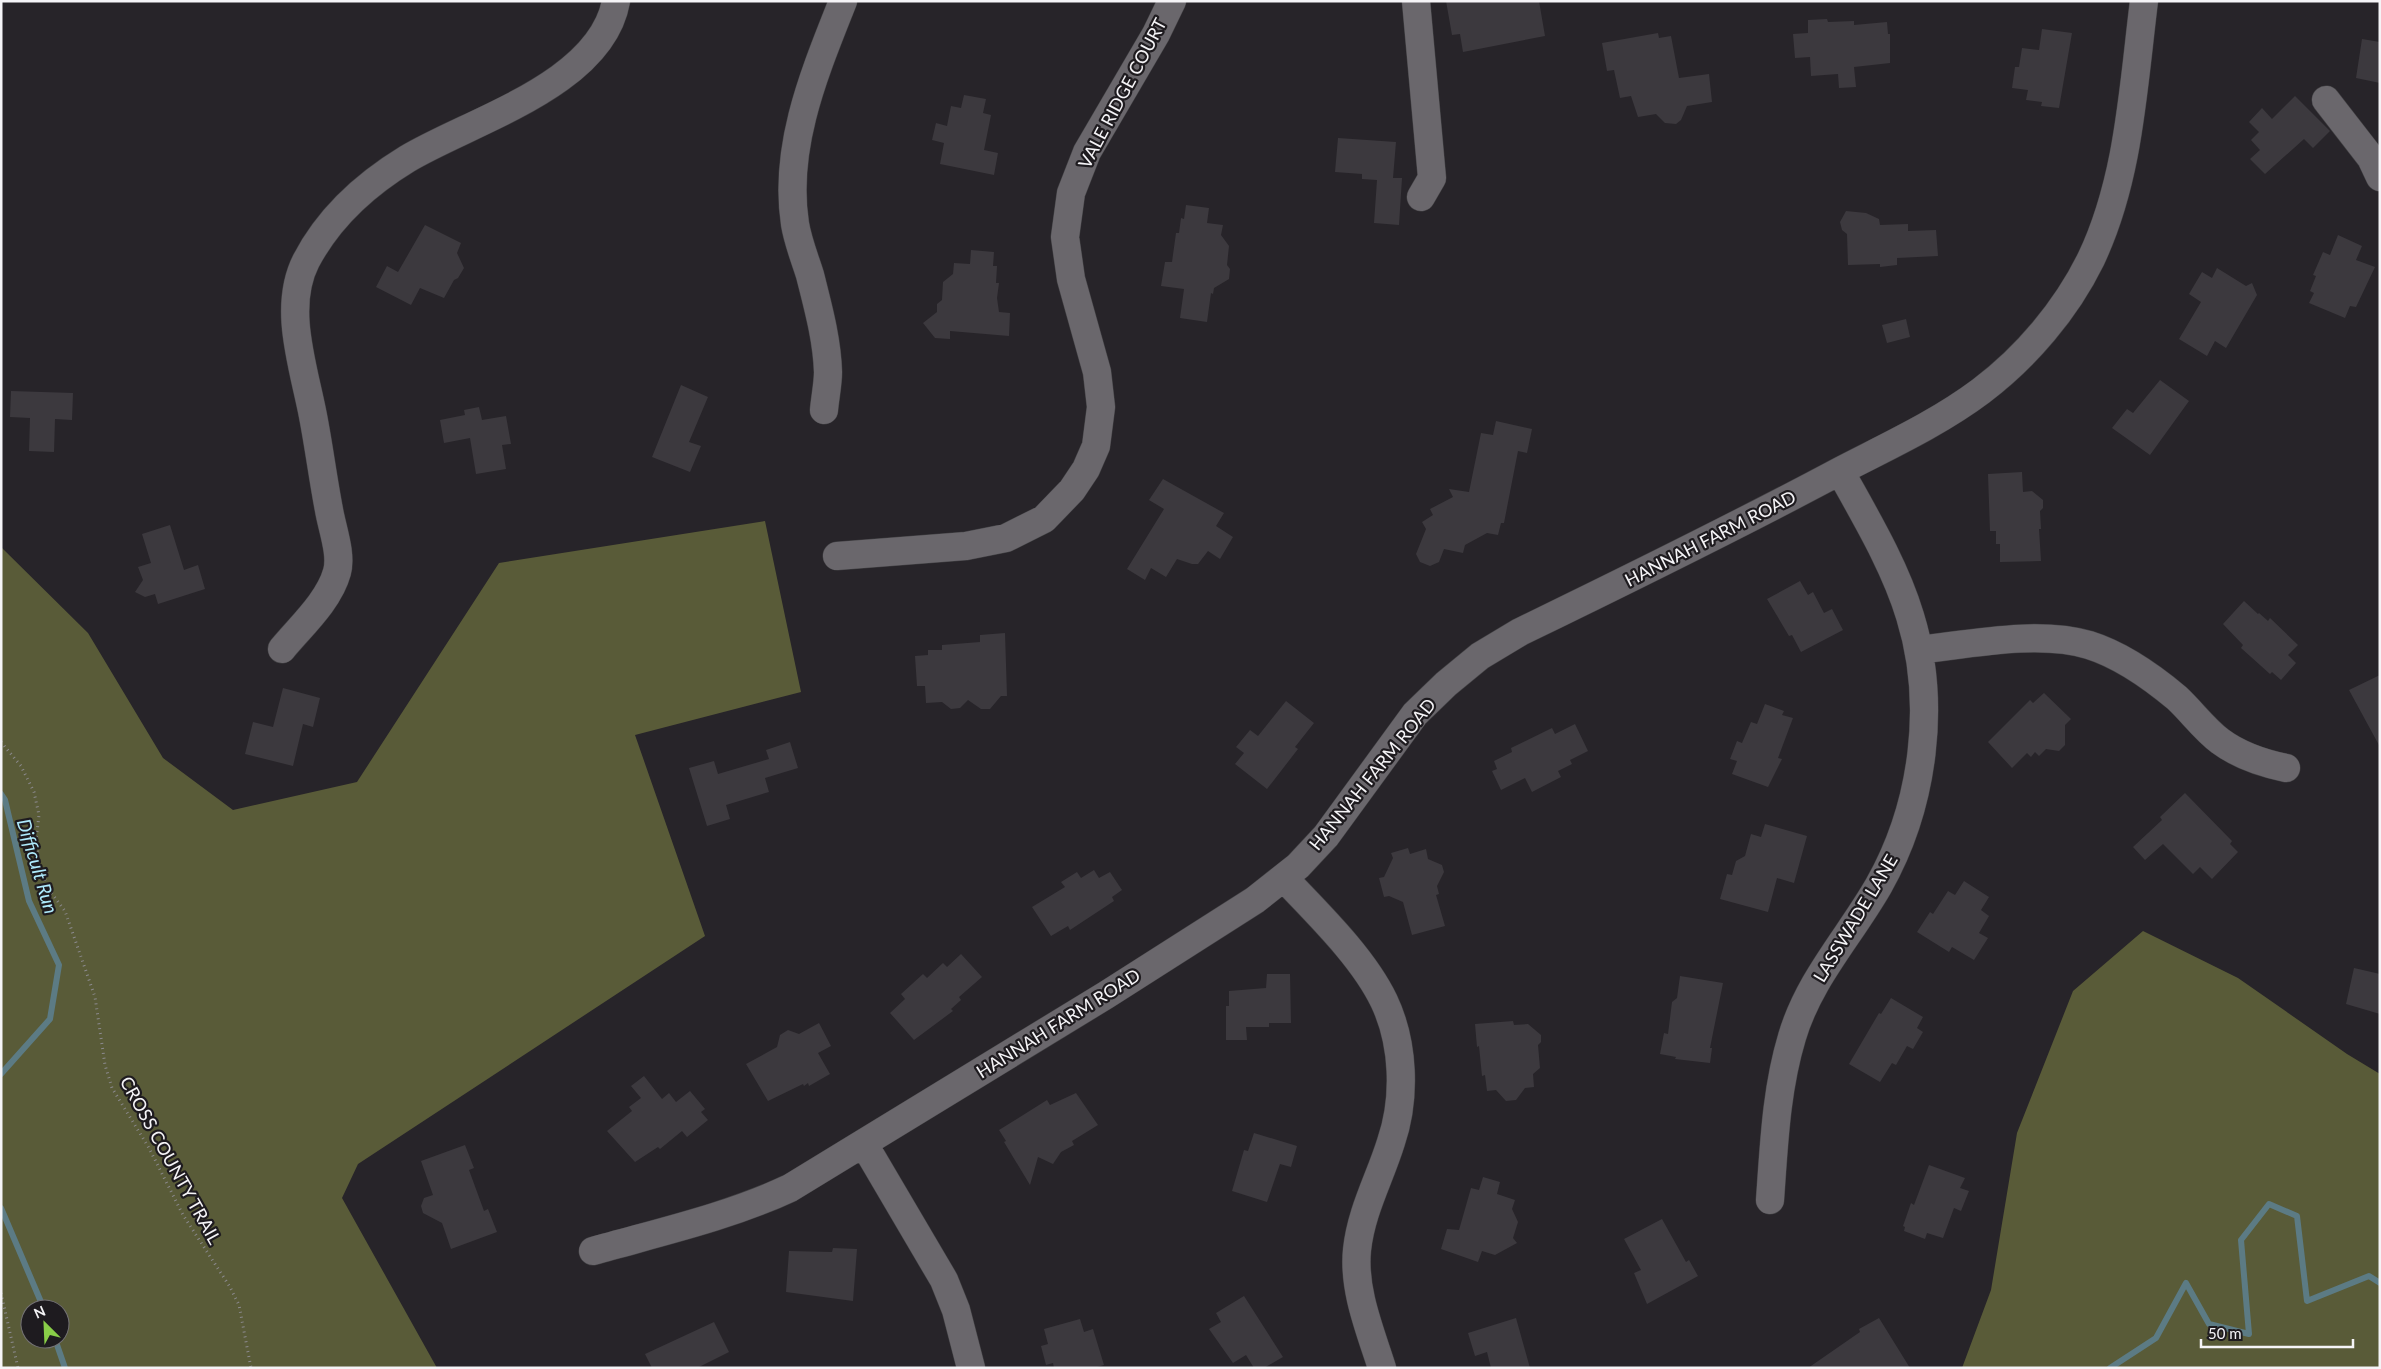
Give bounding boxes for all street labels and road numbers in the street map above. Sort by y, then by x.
street label: VALE RIDGE COURT [1073,14,1171,172]
street label: HANNAH FARM ROAD [1621,485,1799,591]
street label: HANNAH FARM ROAD [1304,694,1440,854]
street label: LASSWADE LANE [1808,850,1902,986]
street label: HANNAH FARM ROAD [972,964,1144,1082]
street label: CROSS COUNTY TRAIL [116,1072,226,1248]

